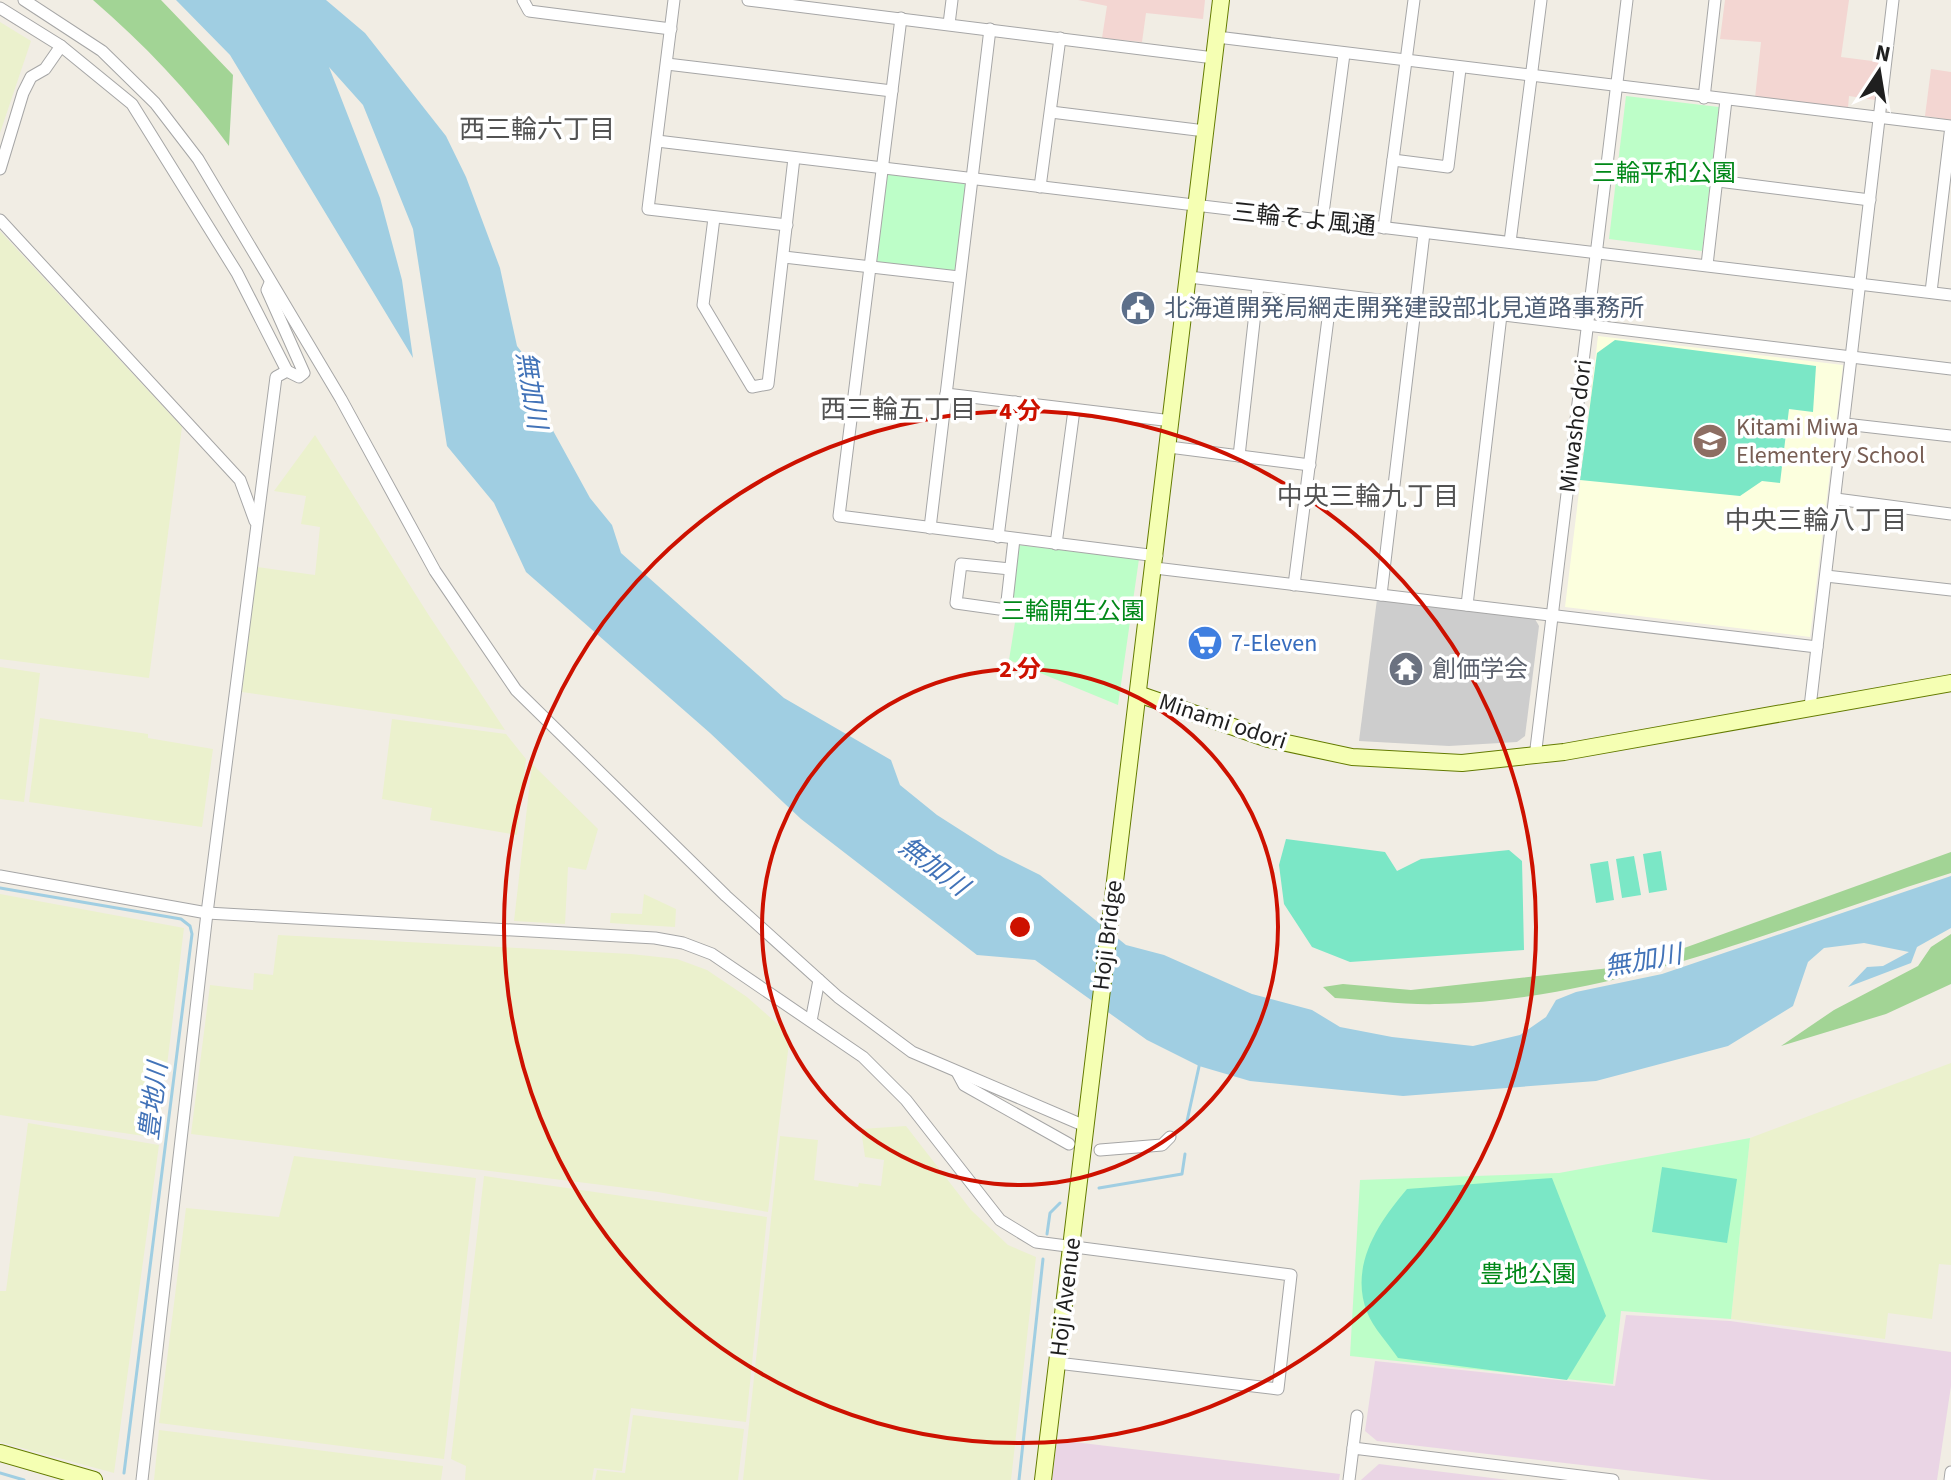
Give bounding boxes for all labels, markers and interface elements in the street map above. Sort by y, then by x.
north arrow [1839,32,1919,112]
text: N [1872,36,1893,71]
district label: 西三輪六丁目 [459,111,615,148]
park label: 三輪平和公園 [1592,156,1736,191]
street label: 三輪そよ風通 [1231,195,1377,244]
public building icon: 北海道開発局網走開発建設部北見道路事務所 [1119,289,1157,327]
place label: 北海道開発局網走開発建設部北見道路事務所 [1164,291,1644,326]
water label: 無加川 [507,349,556,434]
street label: Miwasho dori [1550,357,1601,495]
district label: 西三輪五丁目 [820,391,976,428]
text: 4 分 [999,394,1041,429]
place label: Kitami Miwa Elementery School [1736,410,1925,473]
school or university icon: Kitami Miwa Elementery School [1691,422,1729,460]
district label: 中央三輪九丁目 [1277,478,1459,515]
district label: 中央三輪八丁目 [1725,502,1907,539]
park label: 三輪開生公園 [1001,594,1145,629]
supermarket icon: 7-Eleven [1186,624,1224,662]
place label: 7-Eleven [1231,626,1317,661]
temple icon: 創価学会 [1387,650,1425,688]
text: 2 分 [999,652,1041,687]
place label: 創価学会 [1432,652,1528,687]
street label: Minami odori [1154,684,1291,759]
water label: 無加川 [891,828,978,906]
street label: Hoji Bridge [1083,878,1132,992]
centre of rings [1006,913,1034,941]
water label: 無加川 [1601,935,1688,985]
water label: 豊地川 [130,1057,177,1142]
street label: Hoji Avenue [1041,1236,1090,1358]
park label: 豊地公園 [1480,1257,1576,1292]

